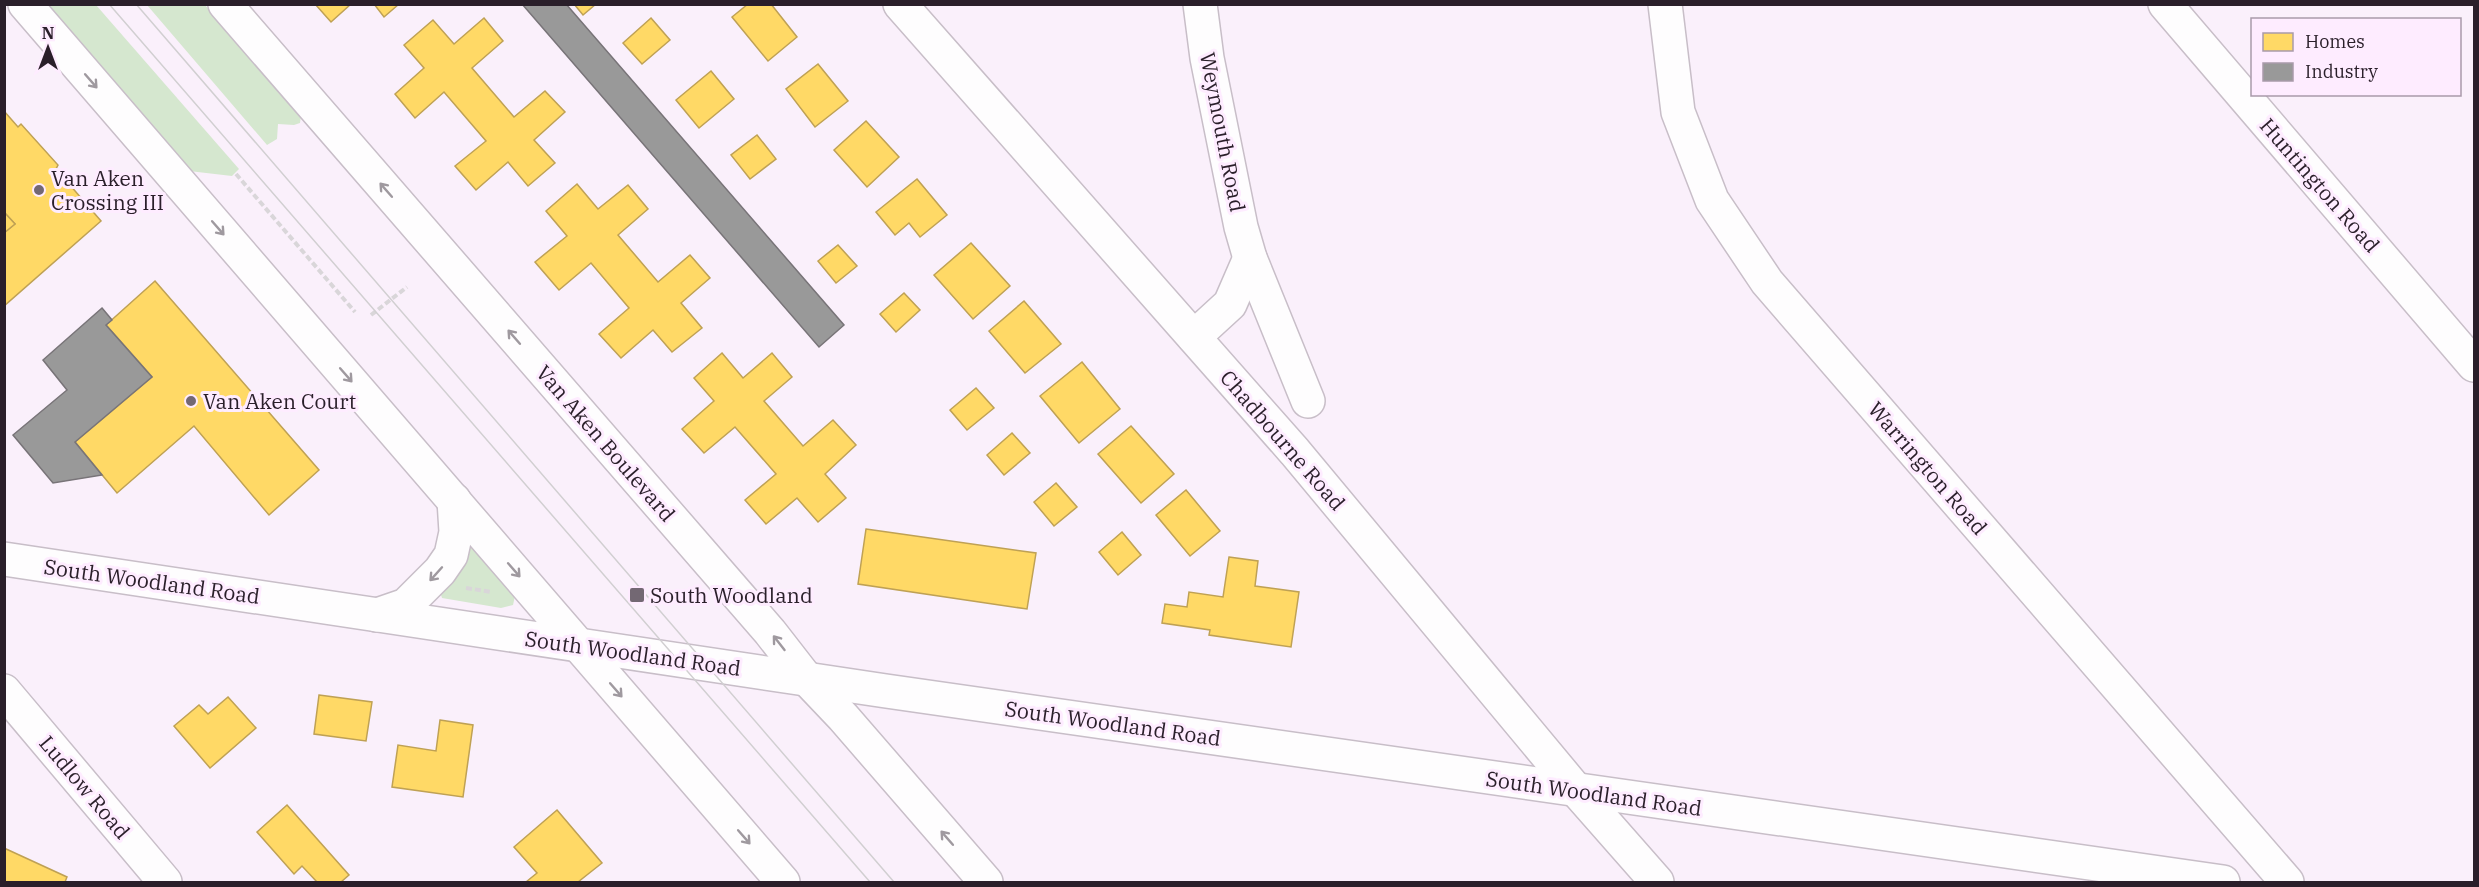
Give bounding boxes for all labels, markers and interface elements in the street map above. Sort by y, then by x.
north arrow [18,18,78,78]
legend [2251,18,2461,96]
text: N [42,23,54,43]
text: Homes [2305,30,2365,53]
street label: Weymouth Road [1194,50,1252,214]
text: Industry [2305,60,2378,83]
one-way arrow [84,73,98,88]
street label: Huntington Road [2254,112,2386,258]
place label: Van Aken Crossing III [51,164,164,216]
marker: Van Aken Crossing III [32,183,46,197]
one-way arrow [379,183,393,198]
one-way arrow [211,220,225,235]
one-way arrow [507,329,520,345]
street label: Van Aken Boulevard [530,359,682,527]
street label: Chadbourne Road [1214,364,1352,516]
one-way arrow [339,368,353,383]
place label: Van Aken Court [203,387,356,415]
marker: Van Aken Court [184,394,198,408]
street label: Warrington Road [1862,395,1994,541]
street label: South Woodland Road [42,552,262,610]
one-way arrow [507,562,521,577]
one-way arrow [429,566,443,581]
place label: South Woodland [650,581,813,609]
marker: South Woodland [628,586,646,604]
street label: South Woodland Road [523,624,743,682]
one-way arrow [772,636,785,652]
one-way arrow [609,682,623,697]
street label: South Woodland Road [1003,694,1223,752]
street label: Ludlow Road [33,729,137,845]
street label: South Woodland Road [1484,764,1704,822]
one-way arrow [737,829,751,844]
one-way arrow [940,831,954,846]

